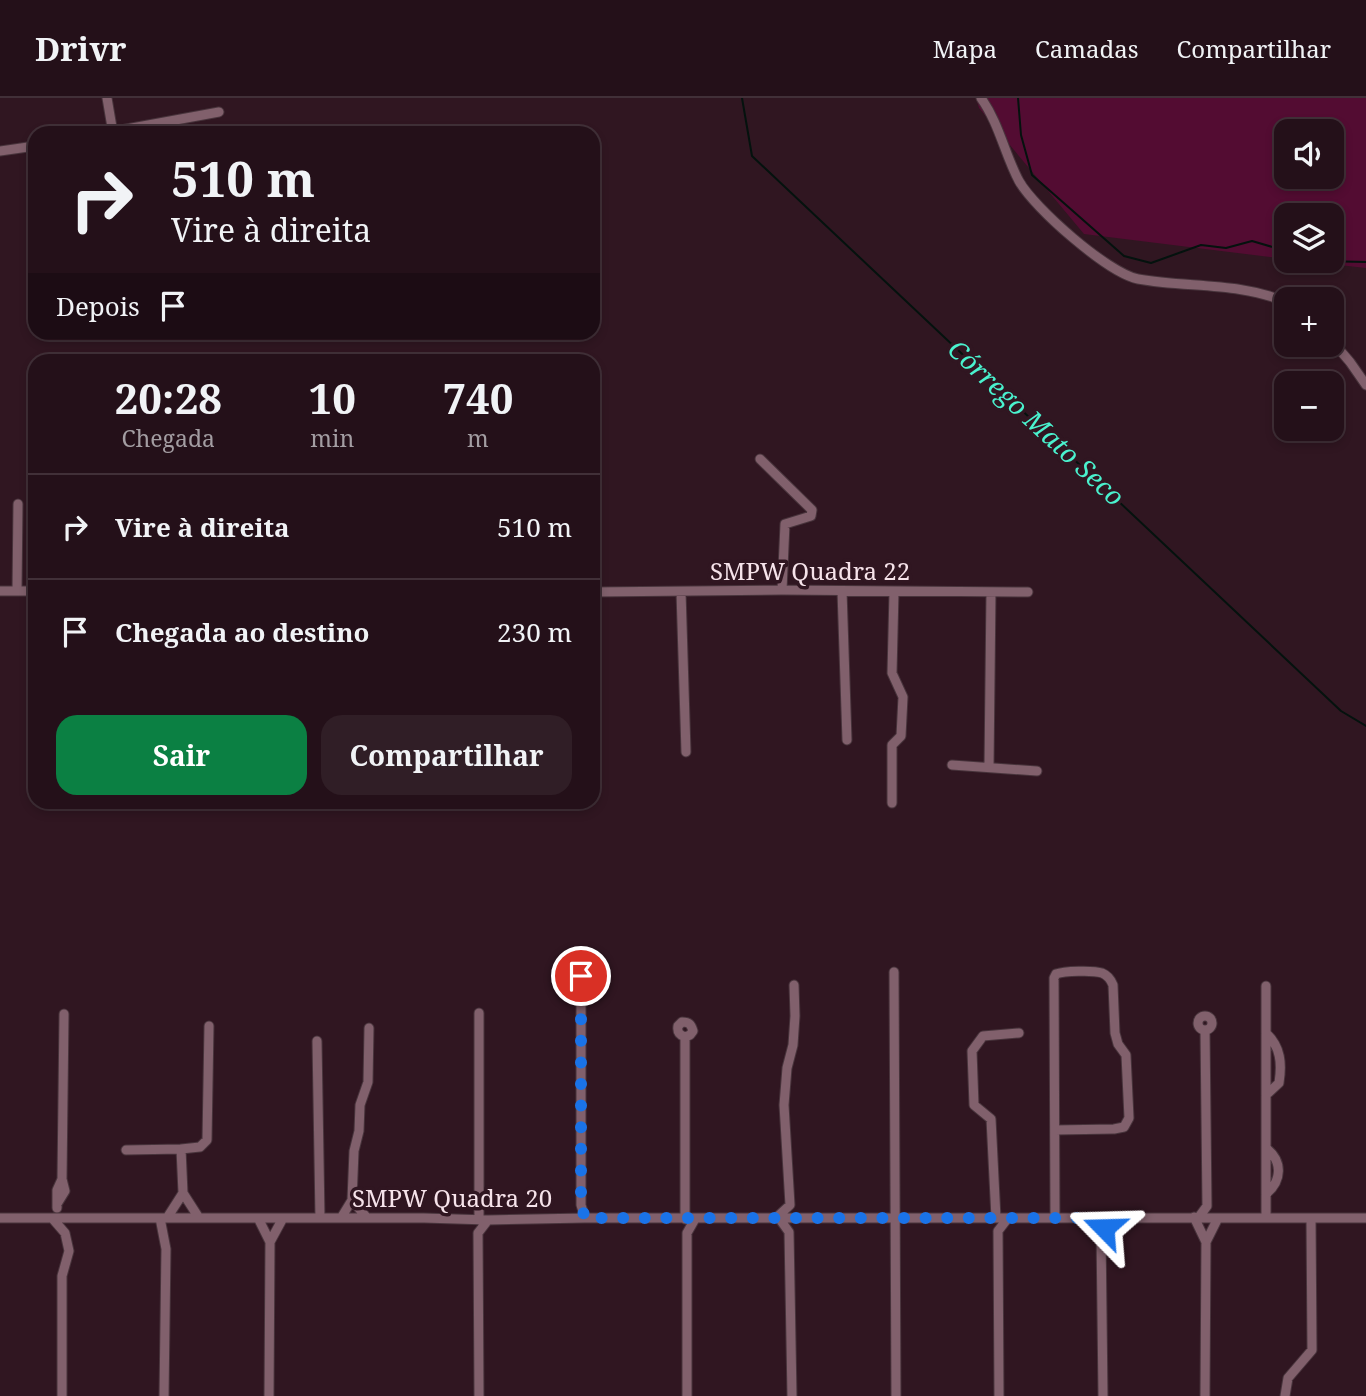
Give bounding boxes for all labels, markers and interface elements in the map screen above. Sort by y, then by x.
text: Drivr [35,26,126,71]
text: Mapa [933,32,997,65]
text: Camadas [1035,32,1139,65]
text: Compartilhar [1177,32,1331,65]
map controls [1274,119,1344,441]
button: sound [1274,119,1344,189]
text: 510 m [171,145,315,211]
icon: right [56,154,147,245]
button: layers [1274,203,1344,273]
text: Vire à direita [171,208,371,251]
icon: arrive [154,287,192,325]
button: + [1274,287,1344,357]
text: Depois [56,288,140,324]
water label: Córrego Mato Seco [941,331,1133,514]
text: 20:28 [114,369,222,426]
text: 10 [309,369,356,426]
text: 740 [442,369,514,426]
button: − [1274,371,1344,441]
text: Chegada [122,422,215,454]
text: min [310,422,354,454]
text: m [467,422,489,454]
icon: right [56,508,94,546]
text: Vire à direita [115,509,290,545]
text: 510 m [497,509,572,545]
street label: SMPW Quadra 22 [710,554,910,587]
icon: arrive [56,613,94,651]
text: Chegada ao destino [115,614,370,650]
text: 230 m [497,614,572,650]
button: Sair [56,715,307,795]
button: Compartilhar [321,715,572,795]
pin [551,946,611,1006]
icon: arrive [562,957,600,995]
street label: SMPW Quadra 20 [352,1181,552,1214]
position arrow [1067,1191,1141,1265]

